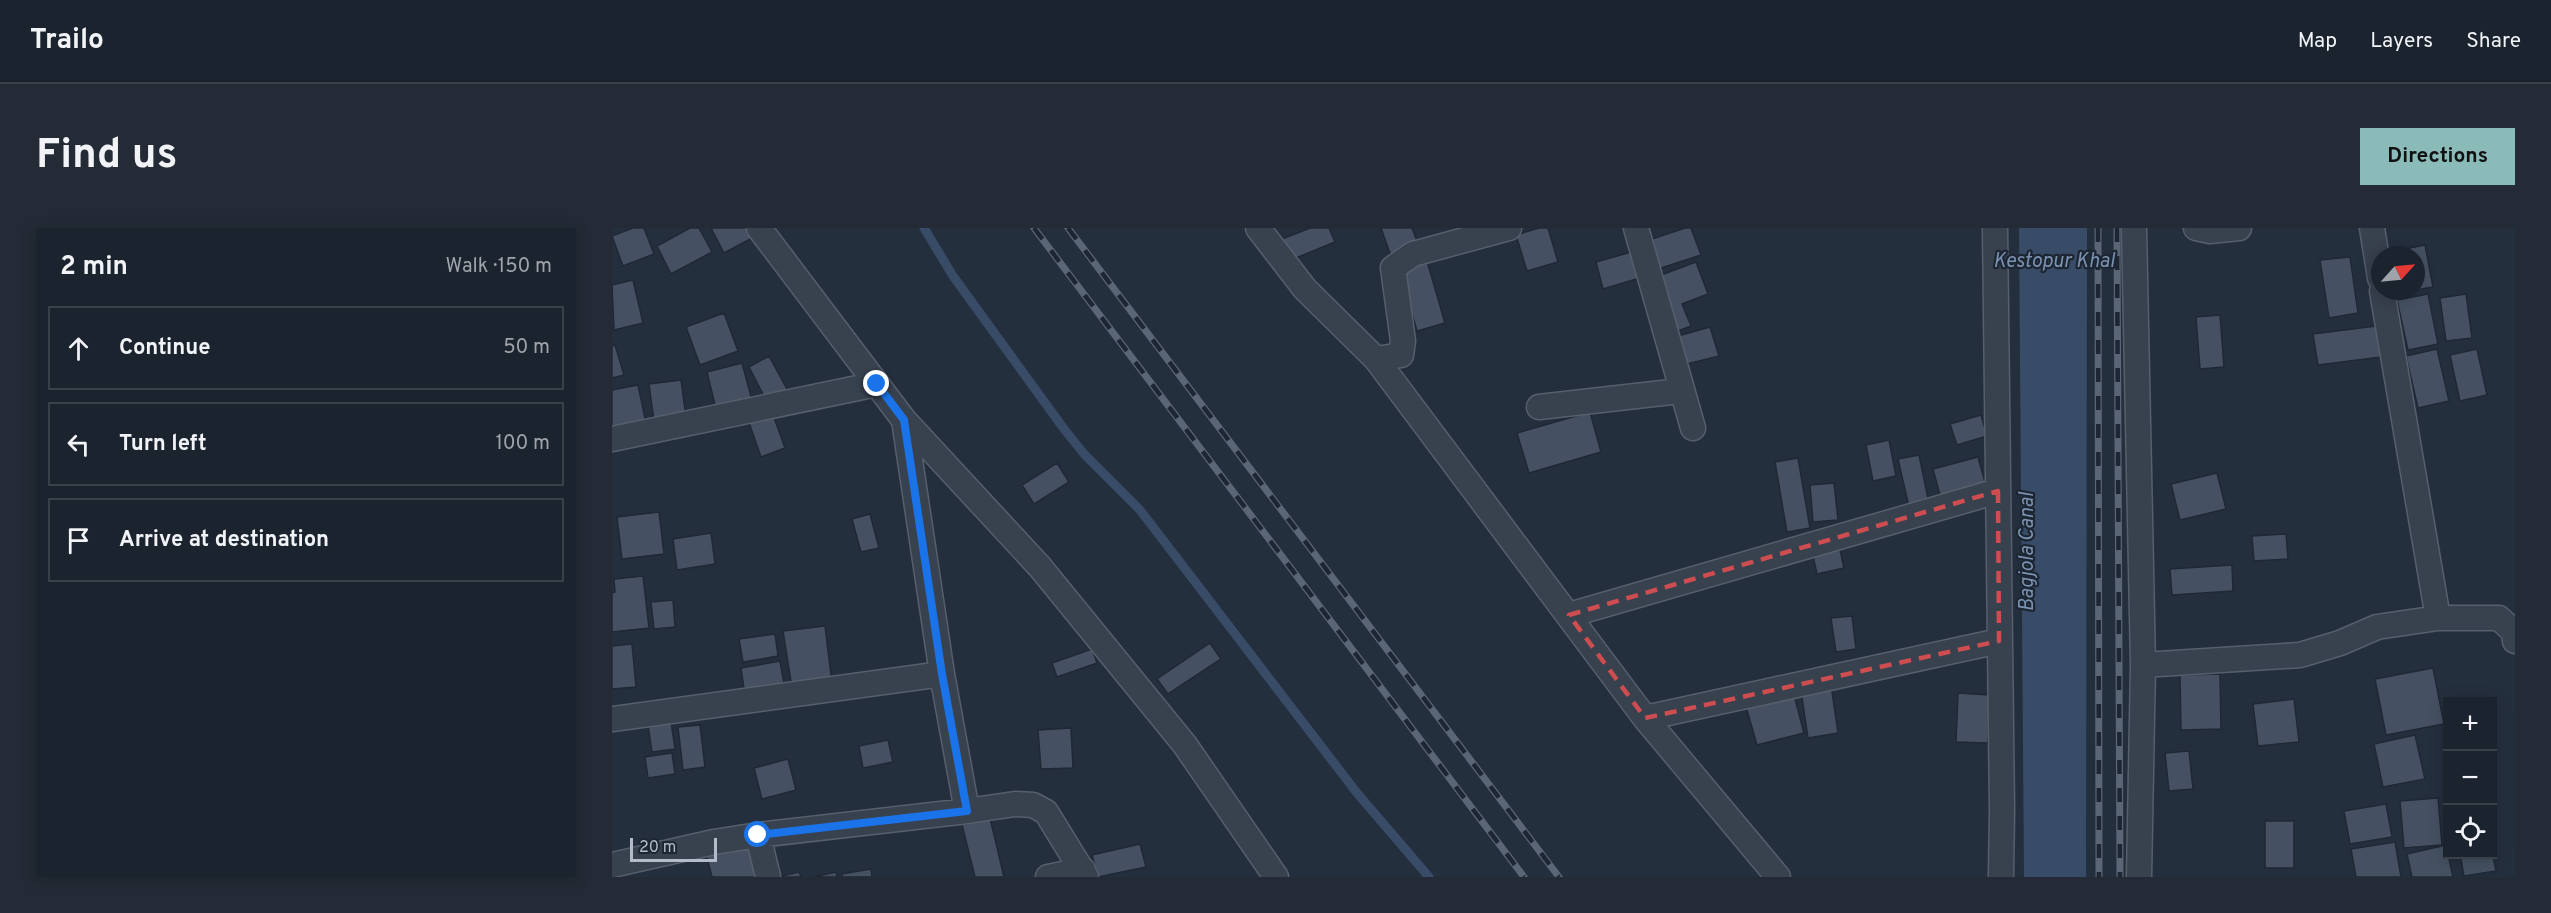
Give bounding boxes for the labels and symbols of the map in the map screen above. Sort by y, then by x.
north arrow [2371,246,2425,300]
water label: Kestopur Khal [1993,249,2116,275]
route end [863,370,889,396]
water label: Bagjola Canal [2015,492,2041,612]
route start [744,821,770,847]
scale bar [630,835,717,862]

